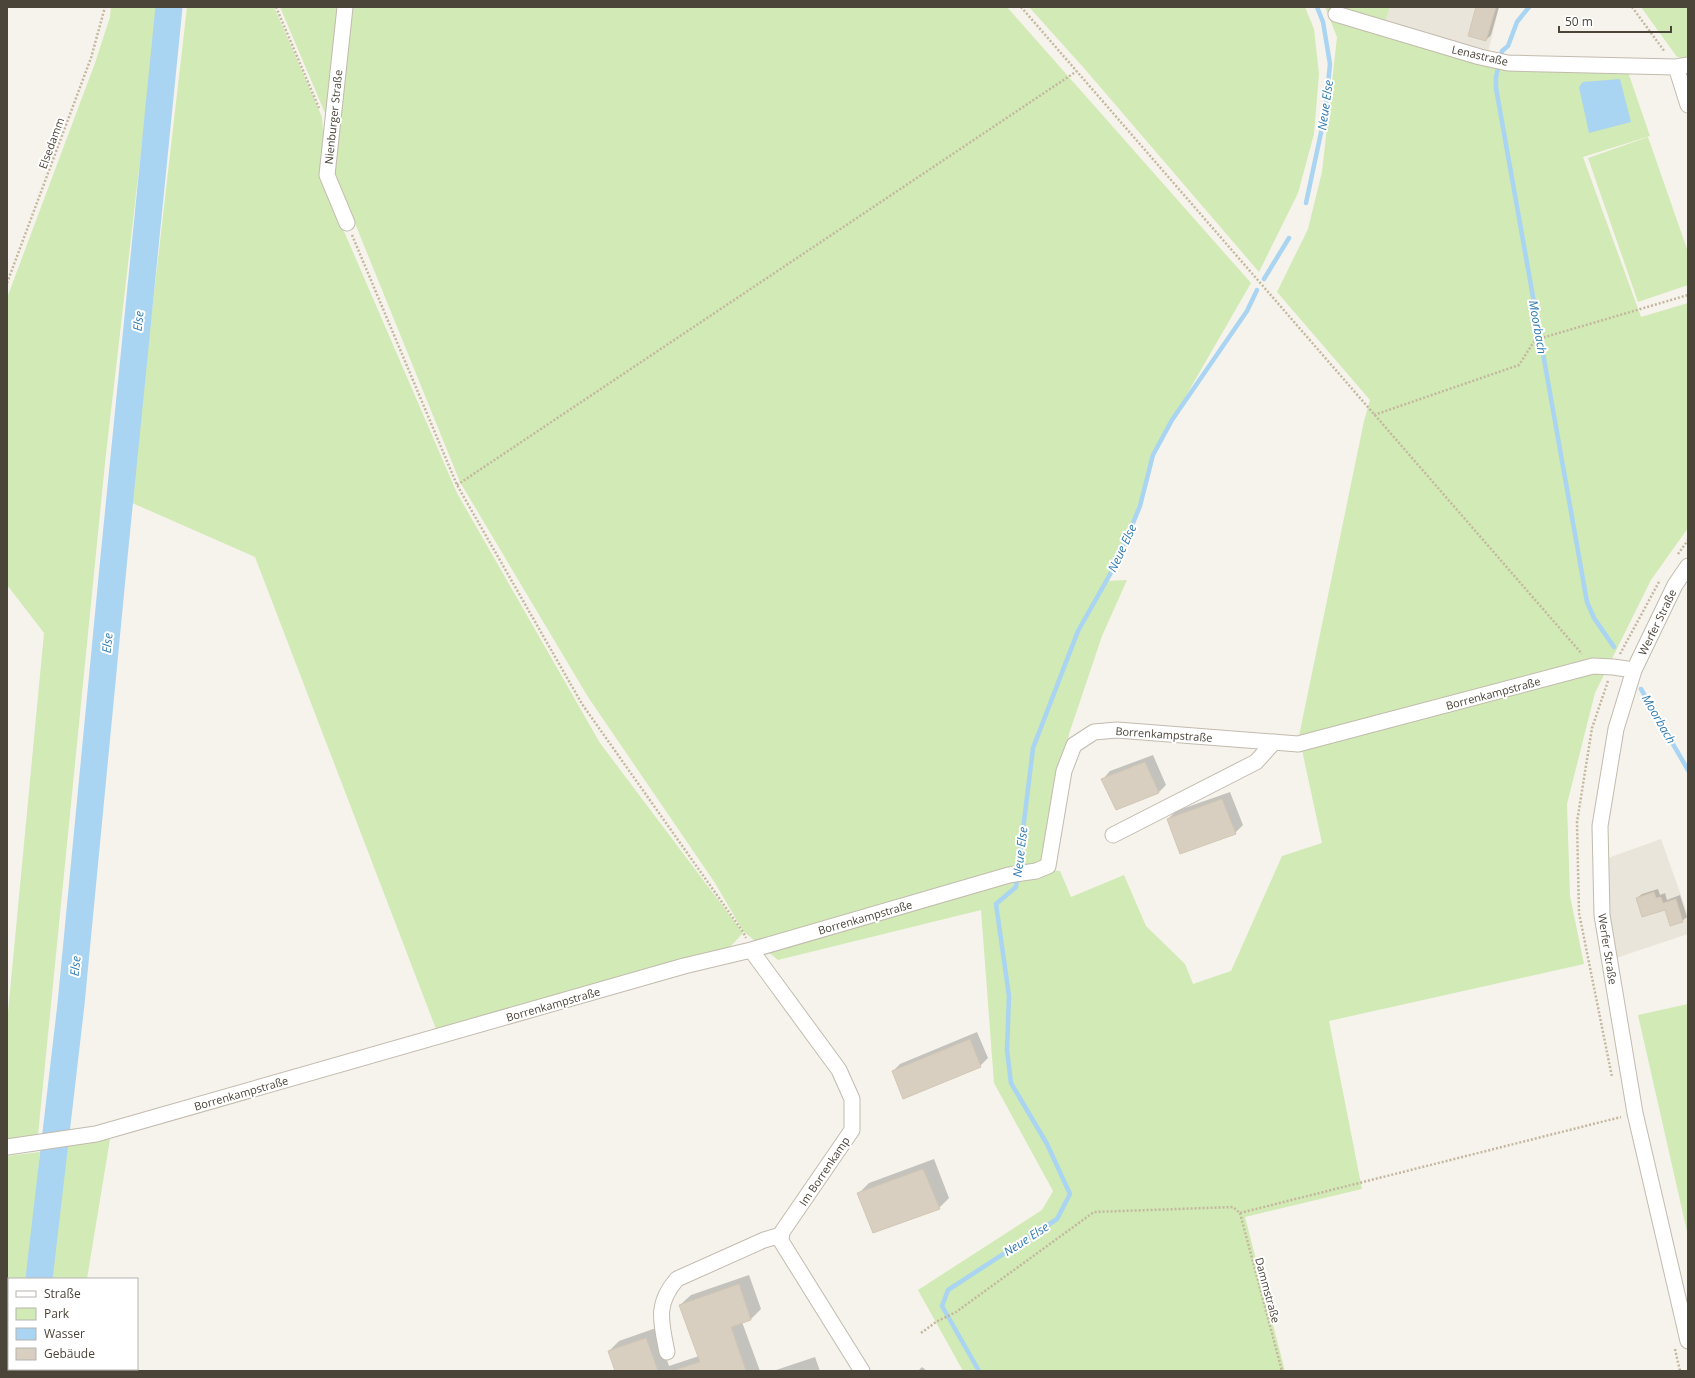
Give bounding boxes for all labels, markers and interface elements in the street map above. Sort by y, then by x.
scale bar [1559,8,1671,34]
text: 50 m [1565,13,1593,30]
street label: Lenastraße [1450,41,1510,69]
street label: Nienburger Straße [321,69,345,165]
water label: Neue Else [1313,79,1337,131]
street label: Elsedamm [35,115,67,171]
water label: Moorbach [1525,299,1551,355]
water label: Else [128,310,148,332]
water label: Neue Else [1104,521,1140,575]
street label: Werfer Straße [1635,587,1679,657]
water label: Else [97,632,117,654]
street label: Borrenkampstraße [1444,673,1542,713]
water label: Moorbach [1638,691,1680,747]
street label: Borrenkampstraße [1115,723,1213,745]
water label: Neue Else [1008,826,1032,878]
street label: Borrenkampstraße [816,896,914,938]
street label: Werfer Straße [1595,912,1621,986]
water label: Else [65,955,85,977]
street label: Borrenkampstraße [504,983,602,1025]
street label: Borrenkampstraße [192,1072,290,1114]
street label: Im Borrenkamp [795,1133,853,1209]
water label: Neue Else [1000,1218,1052,1260]
street label: Dammstraße [1252,1256,1284,1324]
legend [8,1278,138,1370]
text: Straße [44,1285,81,1302]
text: Park [44,1305,70,1322]
text: Wasser [44,1325,85,1342]
text: Gebäude [44,1345,95,1362]

